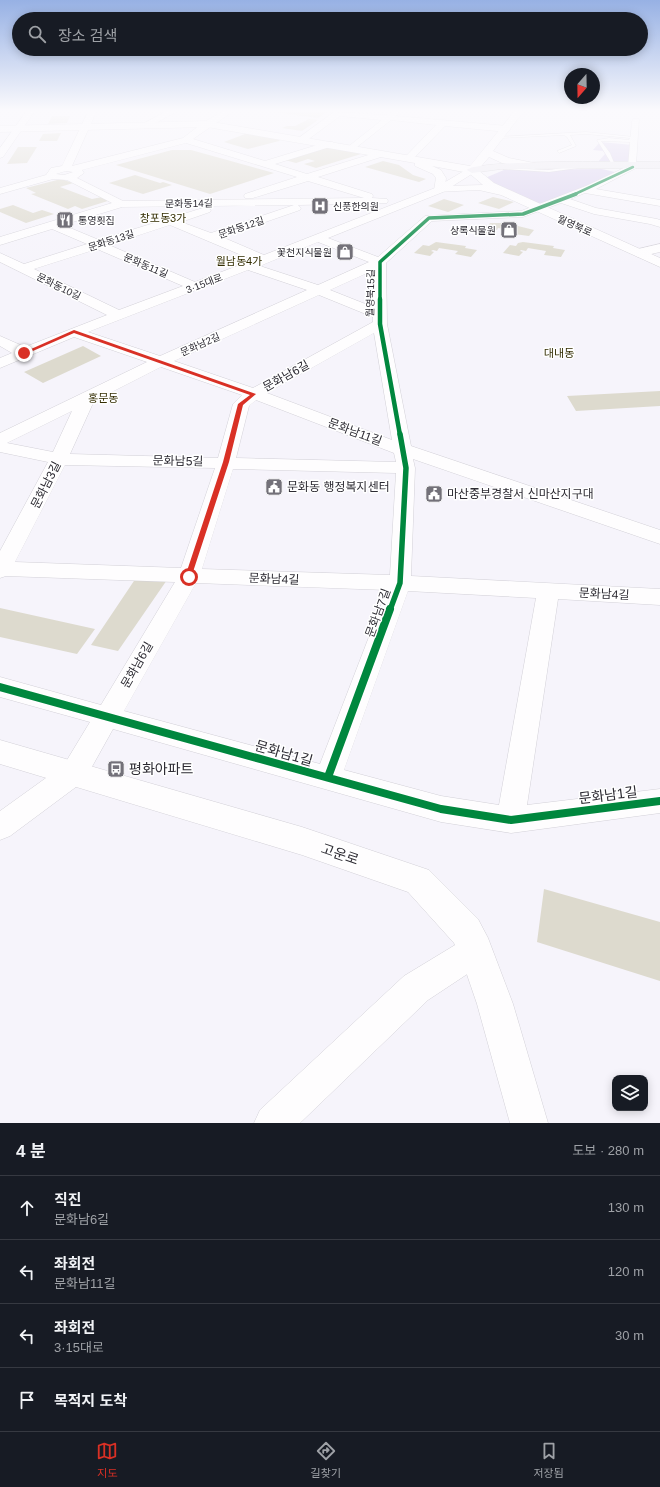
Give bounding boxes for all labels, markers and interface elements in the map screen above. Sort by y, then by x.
search box [12,12,648,56]
icon: search [26,23,48,45]
text: 장소 검색 [58,27,117,44]
north arrow [564,68,600,104]
hospital icon: 신풍한의원 [310,196,330,216]
street label: 문화동14길 [165,198,213,209]
place label: 신풍한의원 [333,201,379,212]
restaurant icon: 통영횟집 [55,210,75,230]
district label: 창포동3가 [140,212,186,224]
street label: 월영북로 [556,213,594,238]
street label: 문화동12길 [217,214,266,240]
place label: 통영횟집 [78,215,115,226]
shop icon: 상록식물원 [499,220,519,240]
place label: 상록식물원 [450,225,496,236]
street label: 문화동13길 [87,228,136,253]
shop icon: 꽃천지식물원 [335,242,355,262]
place label: 꽃천지식물원 [277,247,332,258]
street label: 문화동11길 [122,251,170,280]
district label: 월남동4가 [216,255,262,267]
street label: 월영북15길 [365,269,376,317]
street label: 문화동10길 [35,271,83,302]
street label: 3·15대로 [184,271,224,295]
street label: 문화남2길 [179,331,222,358]
route end [15,344,33,362]
district label: 대내동 [544,347,574,359]
street label: 문화남6길 [260,358,312,394]
district label: 홍문동 [88,392,118,404]
street label: 문화남11길 [326,416,384,448]
street label: 문화남5길 [152,454,204,468]
street label: 문화남3길 [28,459,64,511]
public building icon: 문화동 행정복지센터 [264,477,284,497]
place label: 문화동 행정복지센터 [287,480,390,494]
public building icon: 마산중부경찰서 신마산지구대 [424,484,444,504]
place label: 마산중부경찰서 신마산지구대 [447,487,594,501]
route start [180,568,198,586]
street label: 문화남4길 [248,571,300,587]
street label: 문화남4길 [578,586,630,602]
street label: 문화남7길 [363,587,393,639]
street label: 문화남6길 [118,639,156,691]
street label: 문화남1길 [253,737,315,769]
bus stop icon: 평화아파트 [106,759,126,779]
place label: 평화아파트 [129,761,194,777]
street label: 문화남1길 [578,783,638,807]
street label: 고운로 [319,840,361,868]
map controls [612,1075,648,1111]
button: layers [612,1075,648,1111]
text: 4 분 [16,1142,46,1161]
text: 도보 · 280 m [572,1143,644,1158]
text: 직진 [54,1191,82,1208]
icon: ahead [16,1197,38,1219]
text: 130 m [608,1200,644,1215]
text: 문화남6길 [54,1212,109,1227]
text: 좌회전 [54,1255,95,1272]
icon: left [16,1261,38,1283]
text: 120 m [608,1264,644,1279]
text: 문화남11길 [54,1276,115,1291]
text: 좌회전 [54,1319,95,1336]
icon: left [16,1325,38,1347]
text: 30 m [615,1328,644,1343]
text: 3·15대로 [54,1340,104,1355]
icon: arrive [16,1389,38,1411]
text: 목적지 도착 [54,1392,127,1409]
tab: 지도 [96,1440,118,1480]
tab: 길찾기 [311,1440,341,1480]
tab: 저장됨 [533,1440,564,1480]

